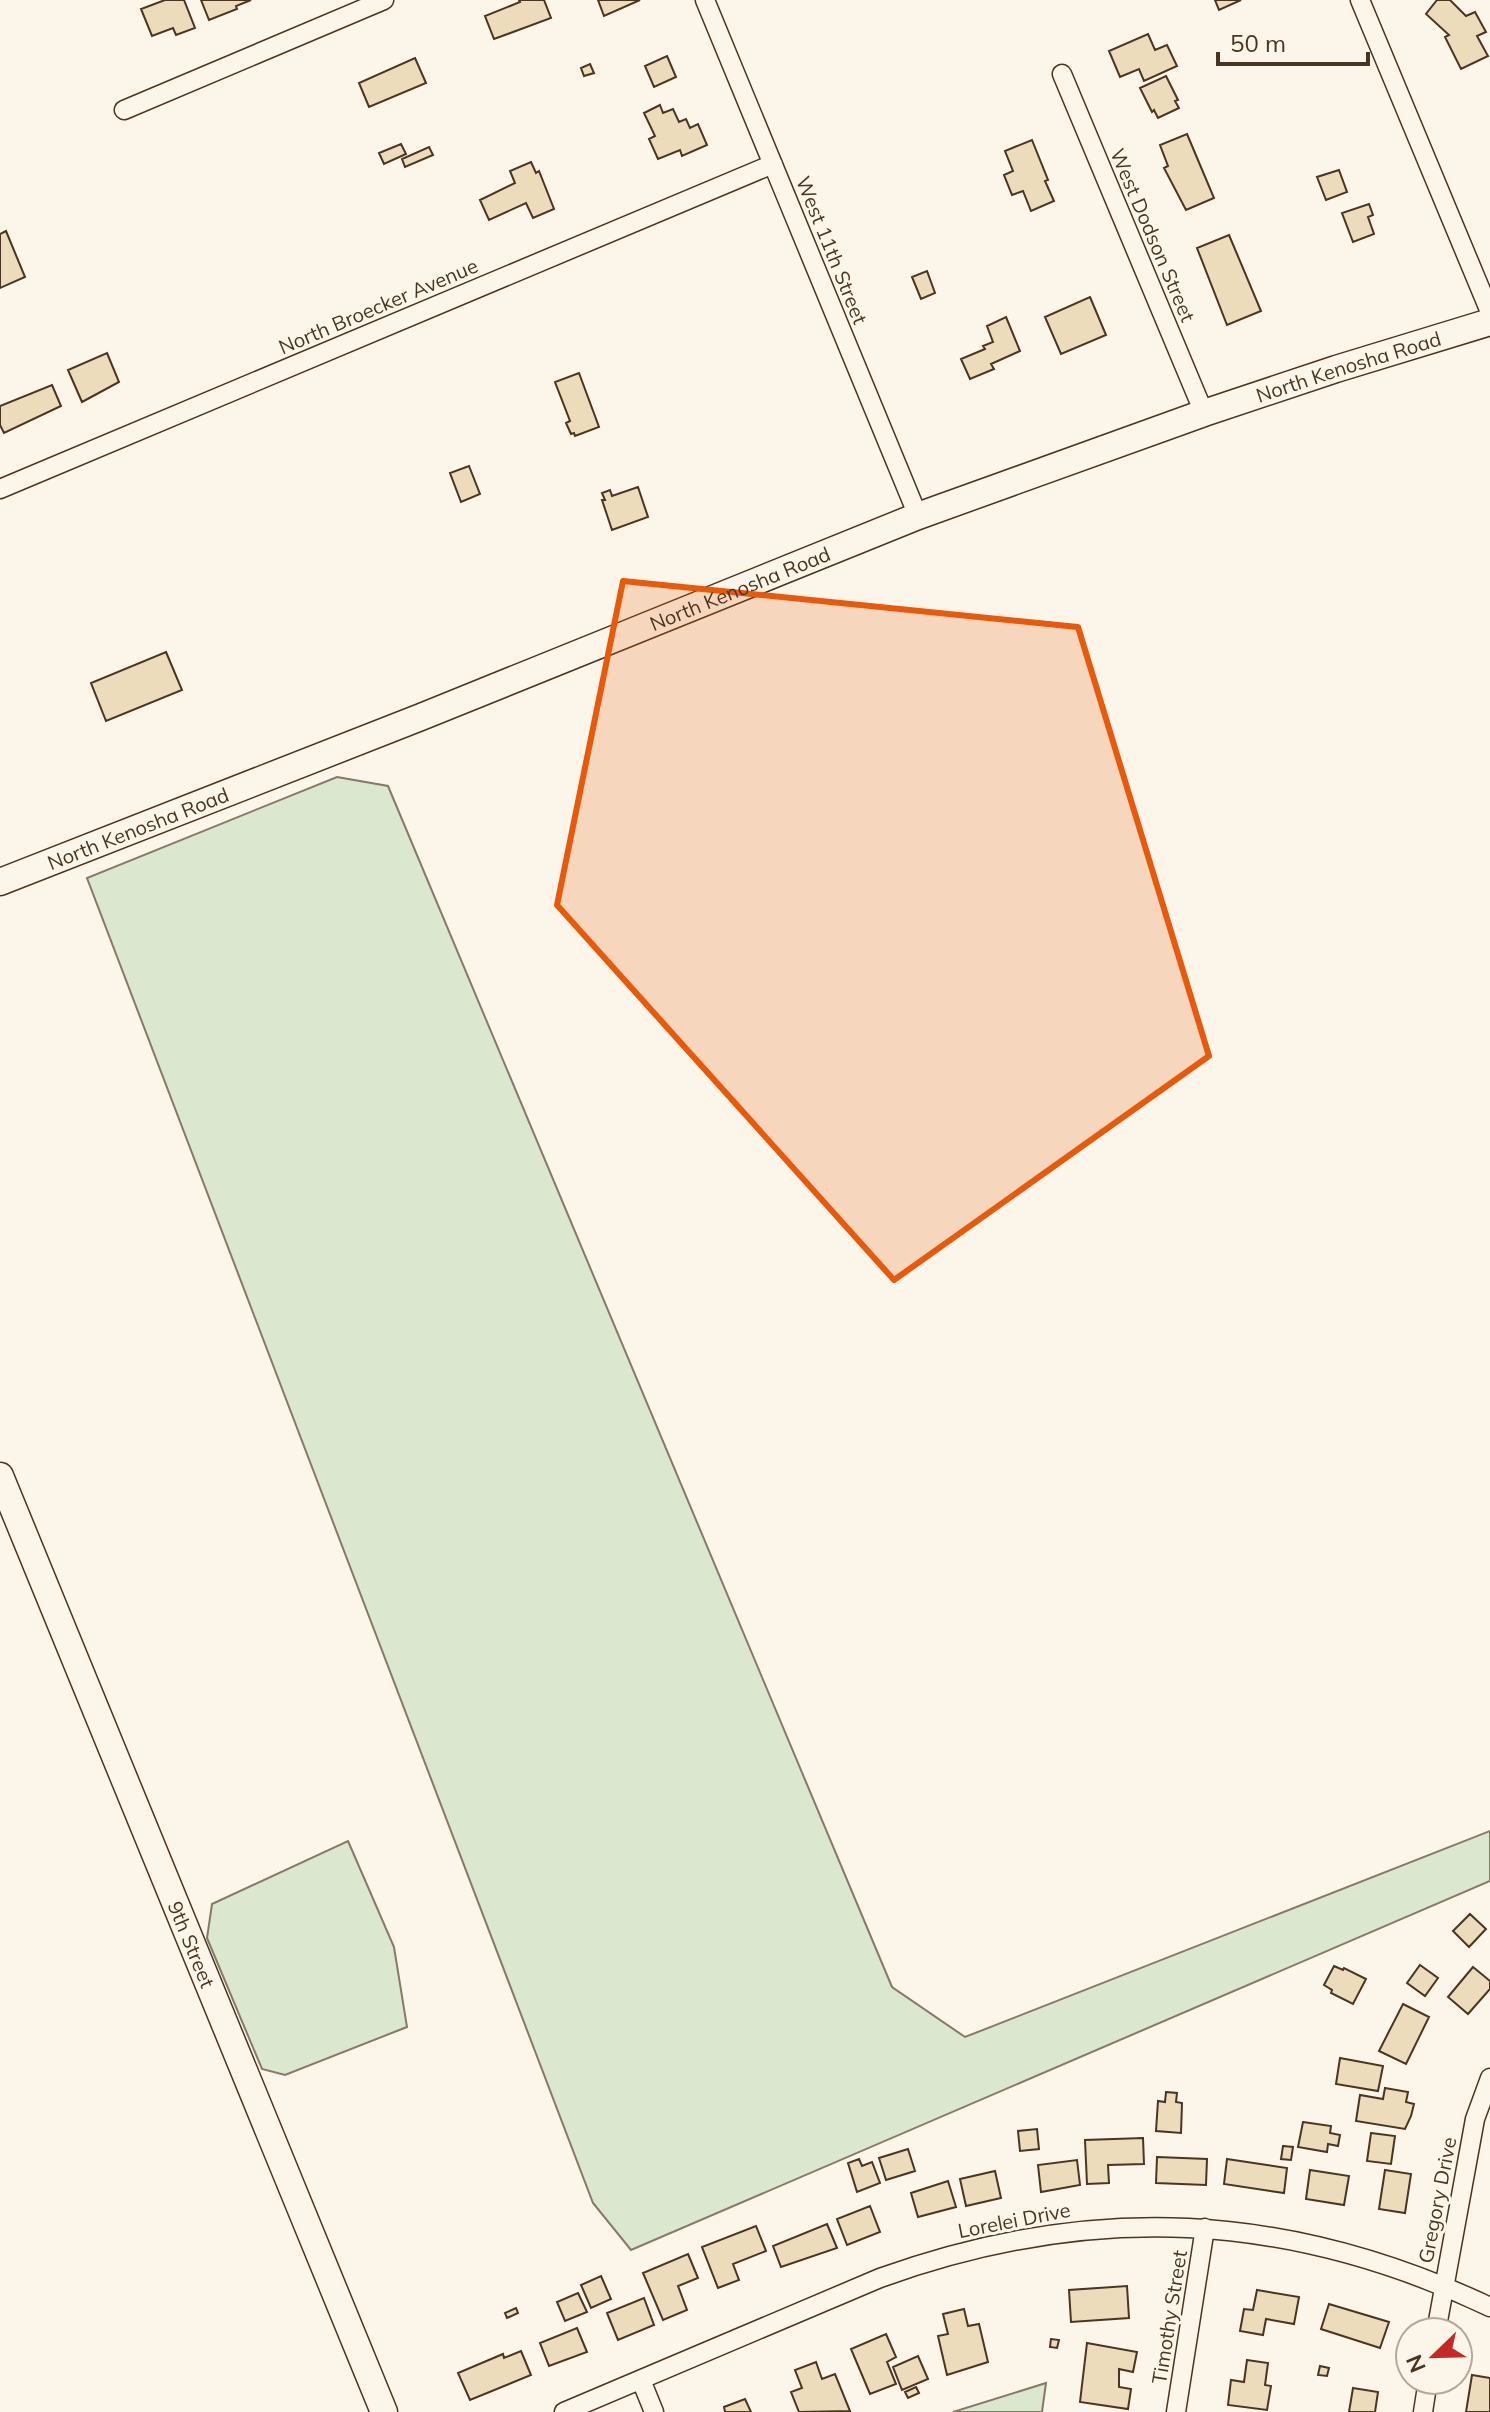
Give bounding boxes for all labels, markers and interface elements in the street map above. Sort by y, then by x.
scale bar [1218,16,1368,66]
text: 50 m [1230,28,1286,58]
street label: West Dodson Street [1105,145,1201,325]
street label: West 11th Street [791,172,873,328]
street label: North Broecker Avenue [275,253,481,359]
street label: North Kenosha Road [1253,325,1444,407]
street label: North Kenosha Road [646,540,834,636]
street label: North Kenosha Road [44,781,232,875]
street label: 9th Street [163,1897,221,1991]
street label: Gregory Drive [1413,2135,1461,2265]
street label: Lorelei Drive [956,2197,1072,2243]
street label: Timothy Street [1146,2248,1192,2386]
north arrow [1394,2316,1474,2396]
text: N [1399,2351,1432,2377]

